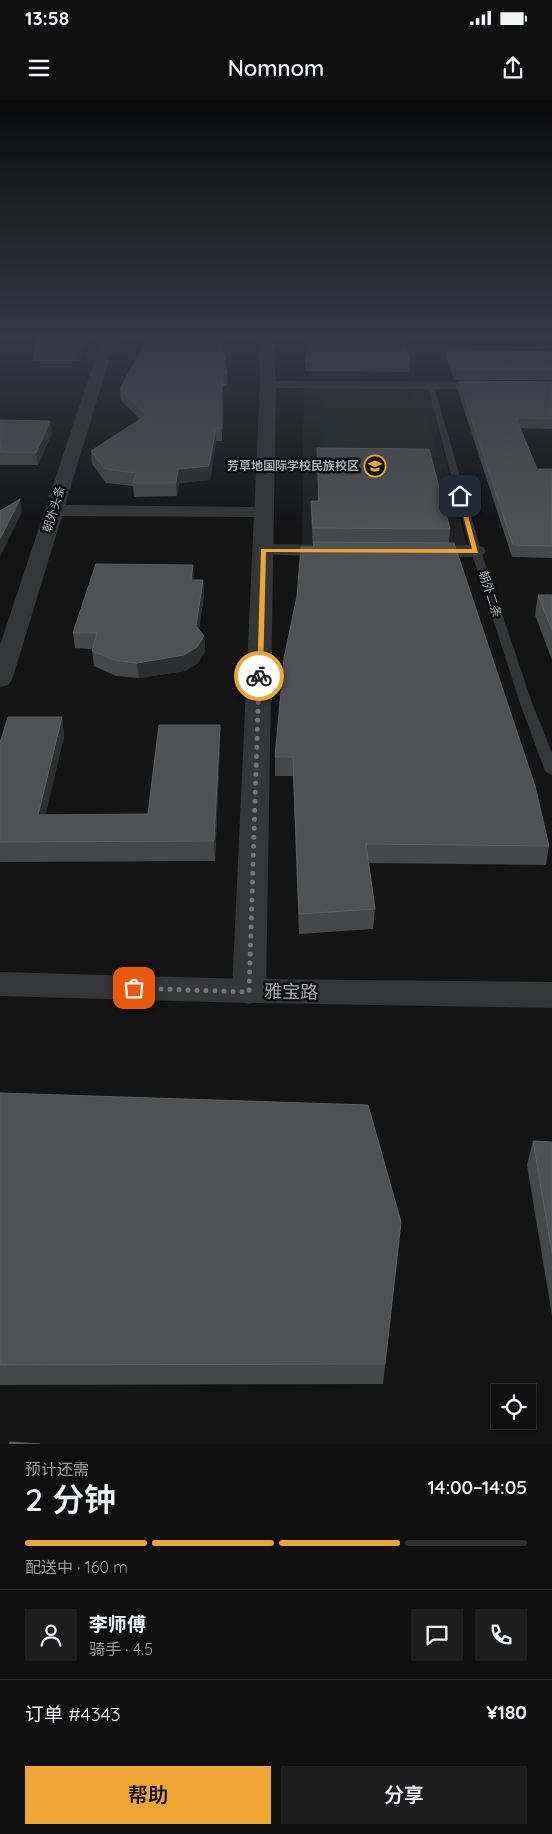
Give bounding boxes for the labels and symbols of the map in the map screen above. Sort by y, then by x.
school or university icon: 芳草地国际学校民族校区 [363,454,387,478]
place label: 芳草地国际学校民族校区 [227,458,359,473]
pin [439,475,481,517]
street label: 朝外头条 [39,484,68,534]
street label: 朝外二条 [476,569,505,619]
courier [234,651,284,701]
pin [113,967,155,1009]
street label: 雅宝路 [264,980,318,1003]

